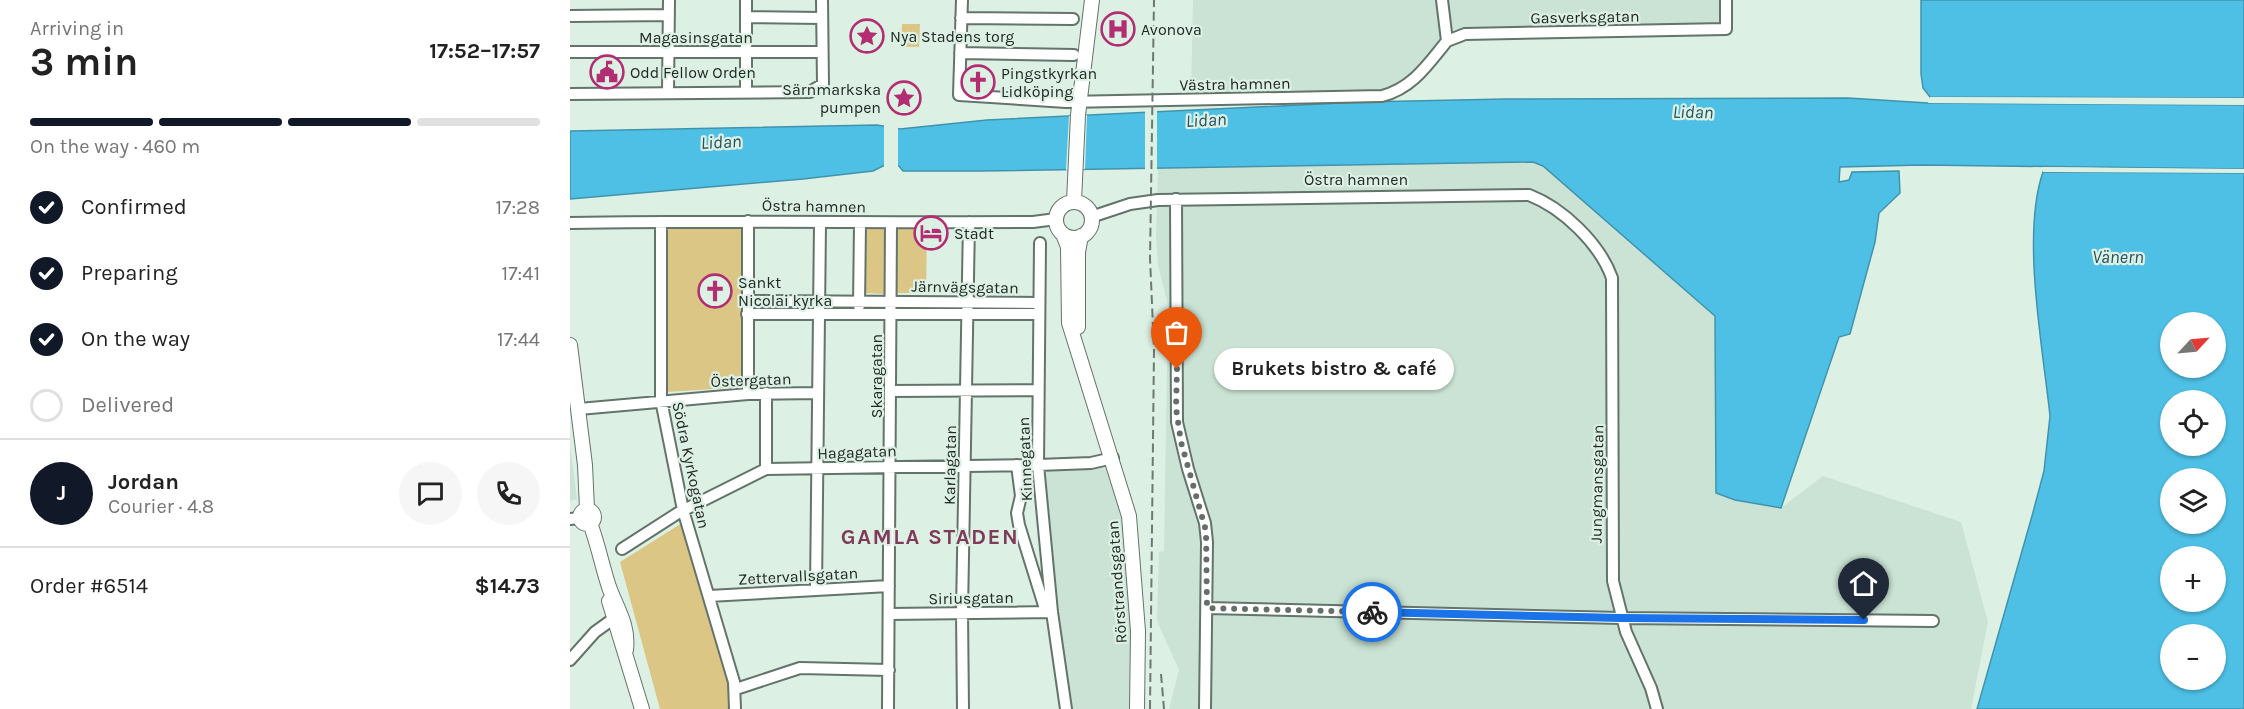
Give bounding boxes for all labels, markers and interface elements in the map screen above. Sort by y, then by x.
street label: Gasverksgatan [1530,7,1640,27]
hospital icon: Avonova [1100,11,1136,47]
text: Arriving in [30,17,124,40]
place icon: Nya Stadens torg [849,18,885,54]
place label: Avonova [1141,20,1202,39]
place label: Nya Stadens torg [890,27,1014,46]
street label: Magasinsgatan [639,28,753,47]
text: 17:52–17:57 [429,38,540,64]
text: 3 min [30,39,138,85]
public building icon: Odd Fellow Orden [589,54,625,90]
place label: Odd Fellow Orden [630,63,756,82]
church icon: Pingstkyrkan Lidköping [960,64,996,100]
place label: Pingstkyrkan Lidköping [1001,64,1097,101]
street label: Västra hamnen [1179,74,1291,94]
place label: Särnmarkska pumpen [782,80,881,117]
place icon: Särnmarkska pumpen [886,80,922,116]
water label: Lidan [1672,101,1714,123]
water label: Lidan [1185,108,1227,132]
water label: Lidan [700,130,742,154]
text: On the way · 460 m [30,135,200,158]
street label: Östra hamnen [1304,170,1408,189]
icon: check [30,191,63,224]
text: Confirmed [81,194,187,220]
text: 17:28 [496,196,540,219]
street label: Östra hamnen [762,196,866,216]
hotel icon: Stadt [913,215,949,251]
place label: Stadt [954,224,994,243]
water label: Vänern [2092,246,2144,268]
icon: check [30,257,63,290]
text: Preparing [81,260,178,286]
text: 17:41 [502,262,540,285]
church icon: Sankt Nicolai kyrka [697,273,733,309]
place label: Sankt Nicolai kyrka [738,273,832,310]
street label: Järnvägsgatan [911,277,1019,297]
pin [1151,307,1202,369]
north arrow [2160,312,2226,378]
map controls [2160,312,2226,690]
icon: bag [1160,316,1193,349]
icon: check [30,323,63,356]
text: On the way [81,326,190,352]
text: 17:44 [497,328,540,351]
street label: Skaragatan [867,334,886,418]
callout: Brukets bistro & café [1213,348,1453,390]
text: Brukets bistro & café [1231,357,1437,380]
street label: Östergatan [710,369,792,391]
button: locate [2160,390,2226,456]
text: Delivered [81,392,174,418]
street label: Södra Kyrkogatan [668,400,714,530]
street label: Kinnegatan [1014,417,1036,501]
street label: Jungmansgatan [1586,424,1608,544]
street label: Karlagatan [940,425,960,505]
street label: Hagagatan [817,441,897,463]
button: chat [399,462,462,525]
button: phone [477,462,540,525]
button: layers [2160,468,2226,534]
text: Jordan [108,469,179,495]
text: J [57,480,66,506]
text: Courier · 4.8 [108,495,214,518]
street label: Rörstrandsgatan [1103,520,1131,644]
district label: GAMLA STADEN [841,524,1019,550]
button: + [2160,546,2226,612]
pin [1838,558,1889,620]
street label: Zettervallsgatan [737,563,859,589]
icon: home [1847,567,1880,600]
text: Order #6514 [30,573,148,599]
text: $14.73 [475,573,540,599]
courier [1342,582,1402,642]
street label: Siriusgatan [928,588,1014,608]
icon: bike [1356,596,1389,629]
button: − [2160,624,2226,690]

